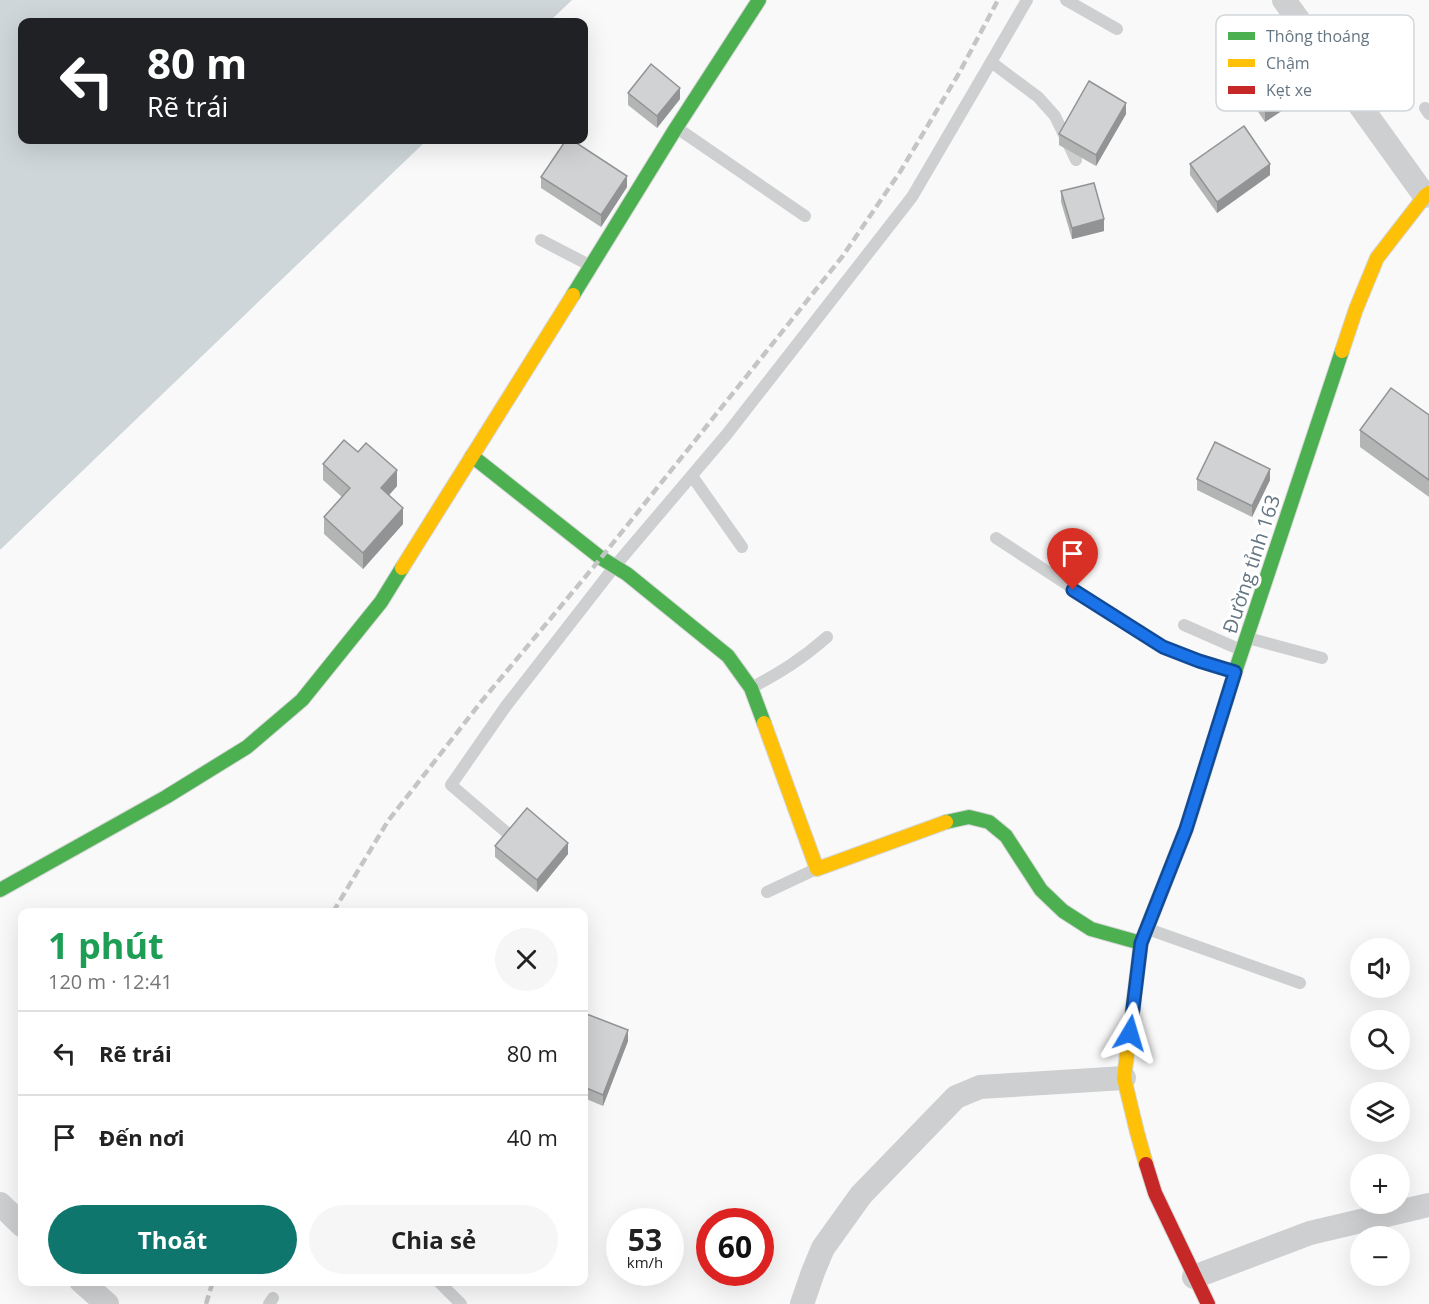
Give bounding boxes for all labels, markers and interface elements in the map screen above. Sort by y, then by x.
legend [1216,15,1414,111]
text: Thông thoáng [1266,25,1370,47]
text: 80 m [147,34,247,91]
icon: left [48,42,126,120]
text: Chậm [1266,52,1310,74]
text: Kẹt xe [1266,79,1312,101]
text: Rẽ trái [147,88,228,125]
street label: Đường tỉnh 163 [1216,491,1286,637]
pin [1047,528,1098,590]
icon: arrive [1056,537,1089,570]
text: 1 phút [48,921,164,970]
button: close [495,928,558,991]
map controls [1350,938,1410,1286]
button: sound [1350,938,1410,998]
text: 120 m · 12:41 [48,968,173,995]
position arrow [1098,1001,1162,1065]
button: search [1350,1010,1410,1070]
icon: left [48,1037,81,1070]
text: Rẽ trái [99,1038,172,1068]
text: 80 m [507,1038,558,1068]
button: layers [1350,1082,1410,1142]
icon: arrive [48,1121,81,1154]
text: Đến nơi [99,1122,185,1152]
text: 40 m [507,1122,558,1152]
button: + [1350,1154,1410,1214]
button: Thoát [48,1205,297,1274]
button: Chia sẻ [309,1205,558,1274]
speed limit sign: 60 [696,1208,774,1286]
text: 53 [628,1219,662,1260]
button: − [1350,1226,1410,1286]
text: km/h [627,1252,663,1272]

